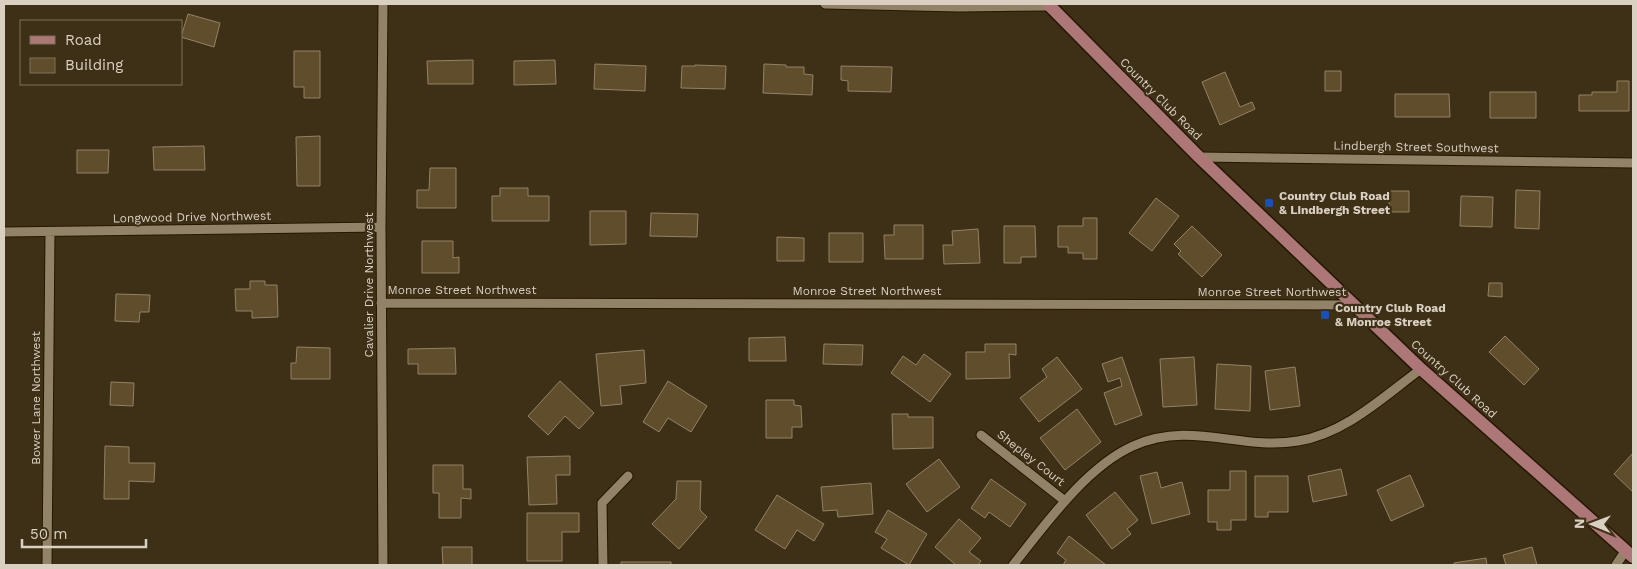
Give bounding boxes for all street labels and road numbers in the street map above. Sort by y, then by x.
street label: Country Club Road [1117,55,1205,143]
street label: Lindbergh Street Southwest [1333,139,1499,155]
street label: Longwood Drive Northwest [113,209,271,225]
street label: Cavalier Drive Northwest [362,212,376,358]
street label: Monroe Street Northwest [388,283,536,297]
street label: Monroe Street Northwest [793,284,941,298]
street label: Monroe Street Northwest [1198,285,1346,299]
street label: Bower Lane Northwest [29,331,43,465]
street label: Country Club Road [1408,337,1500,421]
street label: Shepley Court [994,427,1068,489]

